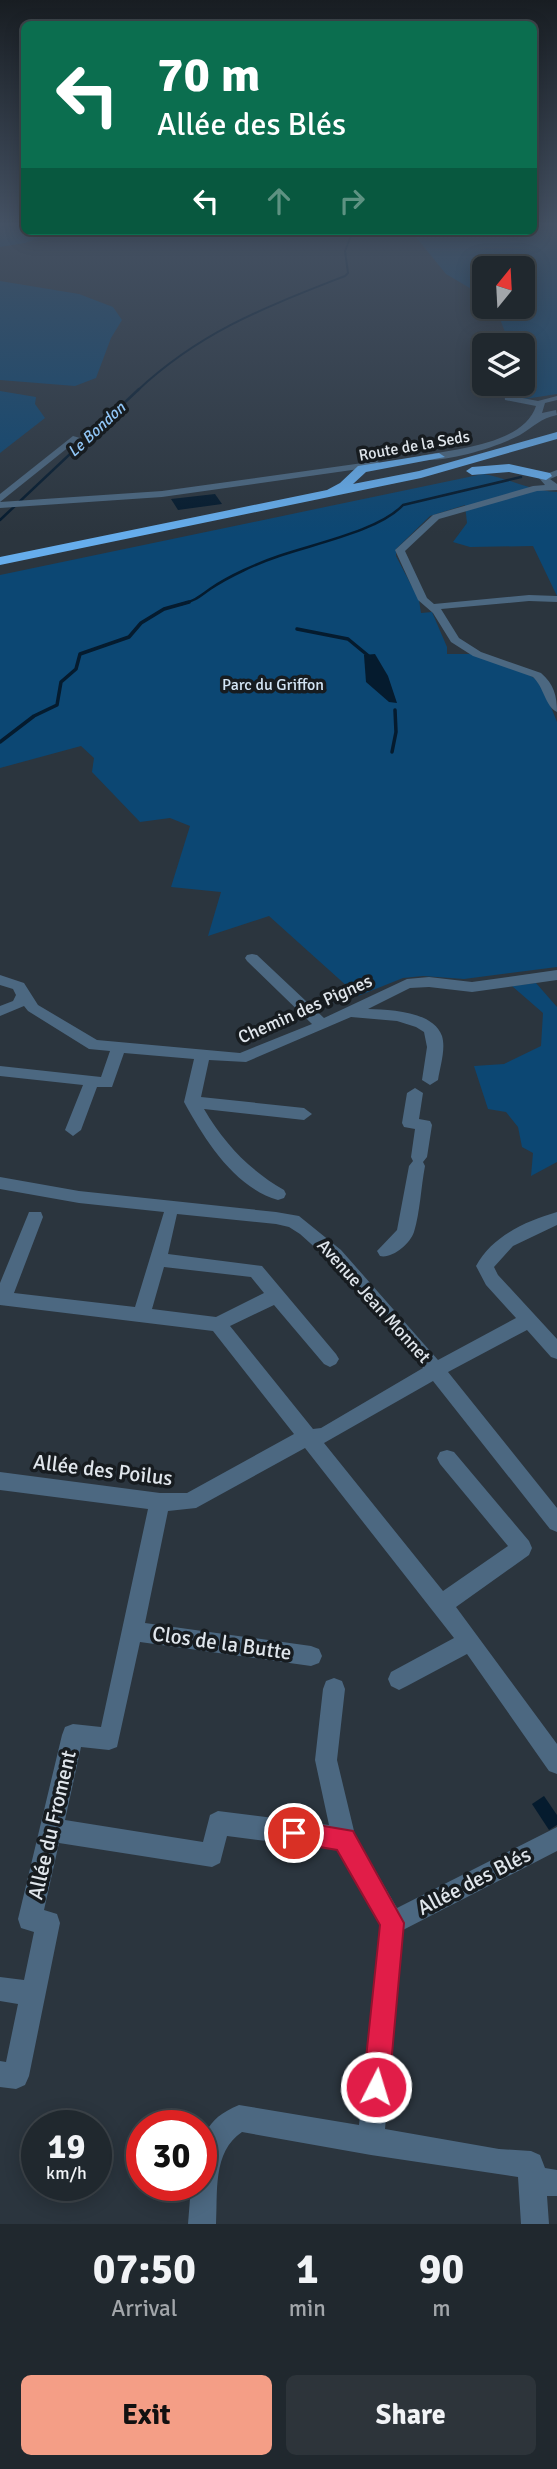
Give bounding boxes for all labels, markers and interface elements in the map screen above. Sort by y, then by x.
text: 70 m [157,45,260,105]
icon: left [42,49,133,140]
text: Allée des Blés [157,105,346,144]
icon: left [187,182,225,220]
icon: ahead [260,182,298,220]
icon: right [333,182,371,220]
north arrow [472,256,536,318]
map controls [472,256,535,396]
button: layers [472,333,535,396]
water label: Le Bondon [64,397,131,462]
street label: Route de la Seds [357,426,471,466]
park label: Parc du Griffon [222,675,324,695]
street label: Chemin des Pignes [235,970,376,1048]
street label: Avenue Jean Monnet [313,1235,435,1367]
street label: Allée des Poilus [32,1449,174,1491]
street label: Clos de la Butte [151,1620,293,1666]
street label: Allée du Froment [22,1748,82,1902]
pin [264,1803,324,1863]
icon: arrive [275,1814,313,1852]
street label: Allée des Blés [413,1841,535,1921]
position arrow [339,2050,413,2124]
speed limit sign: 30 [126,2110,217,2201]
text: 19 [48,2125,85,2168]
text: km/h [46,2162,87,2184]
text: 07:50 [93,2244,196,2295]
text: 1 [296,2244,319,2295]
text: 90 [419,2244,464,2295]
text: Arrival [111,2294,178,2323]
text: min [289,2294,326,2323]
text: m [432,2294,451,2323]
button: Exit [21,2375,272,2455]
button: Share [286,2375,536,2455]

